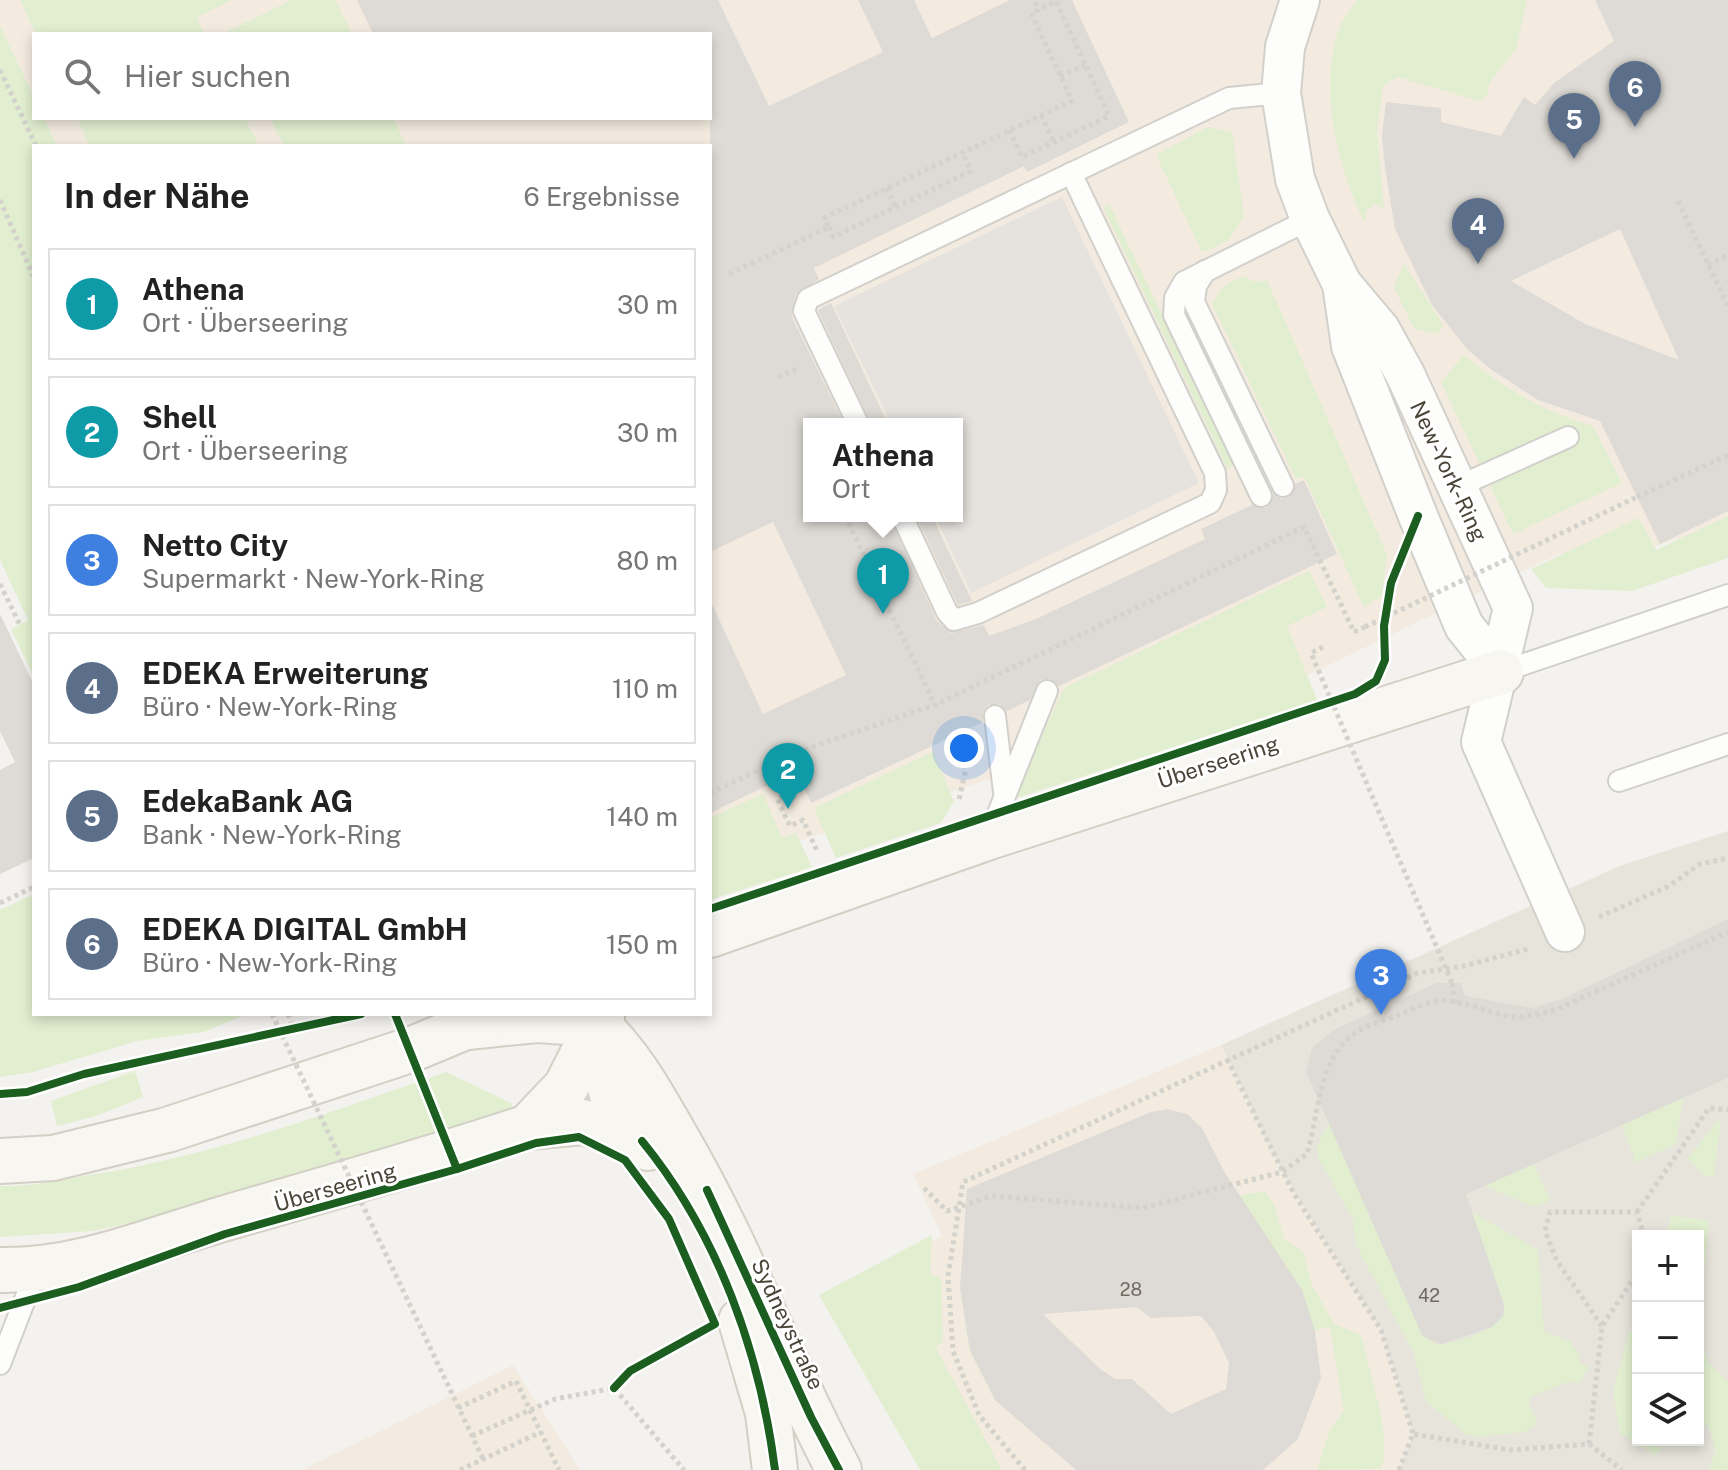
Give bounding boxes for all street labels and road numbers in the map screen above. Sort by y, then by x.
street label: New-York-Ring [1405,397,1493,545]
street label: Überseering [1154,729,1282,794]
street label: Überseering [270,1156,399,1217]
street label: Sydneystraße [746,1254,830,1394]

